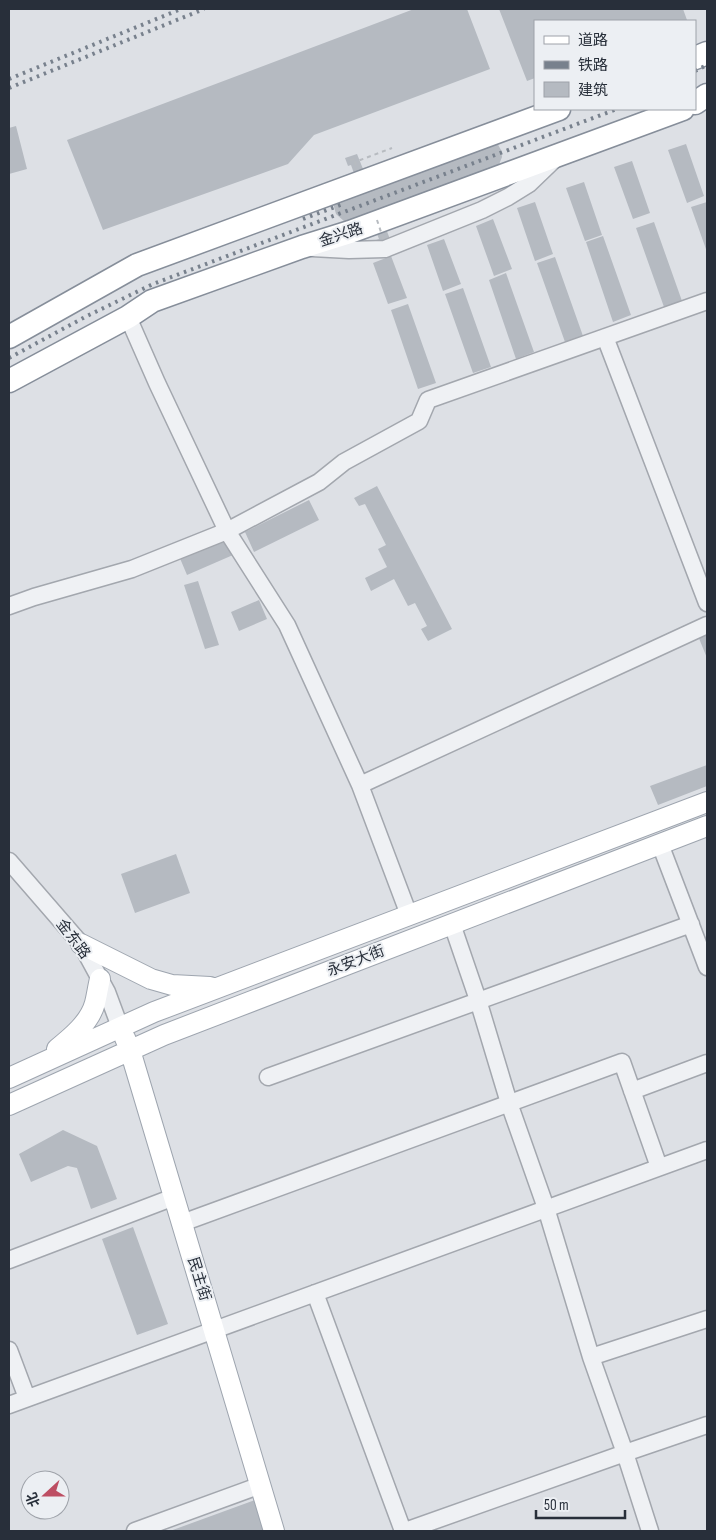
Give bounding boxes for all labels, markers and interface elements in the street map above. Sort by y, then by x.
legend [534,20,696,110]
text: 道路 [578,31,608,50]
text: 铁路 [578,56,608,75]
text: 建筑 [578,81,608,100]
street label: 金兴路 [317,219,365,251]
street label: 金东路 [52,915,94,963]
street label: 永安大街 [325,941,387,981]
street label: 民主街 [183,1255,215,1303]
north arrow [20,1470,70,1520]
scale bar [536,1488,625,1520]
text: 北 [23,1490,44,1509]
text: 50 m [544,1496,569,1515]

